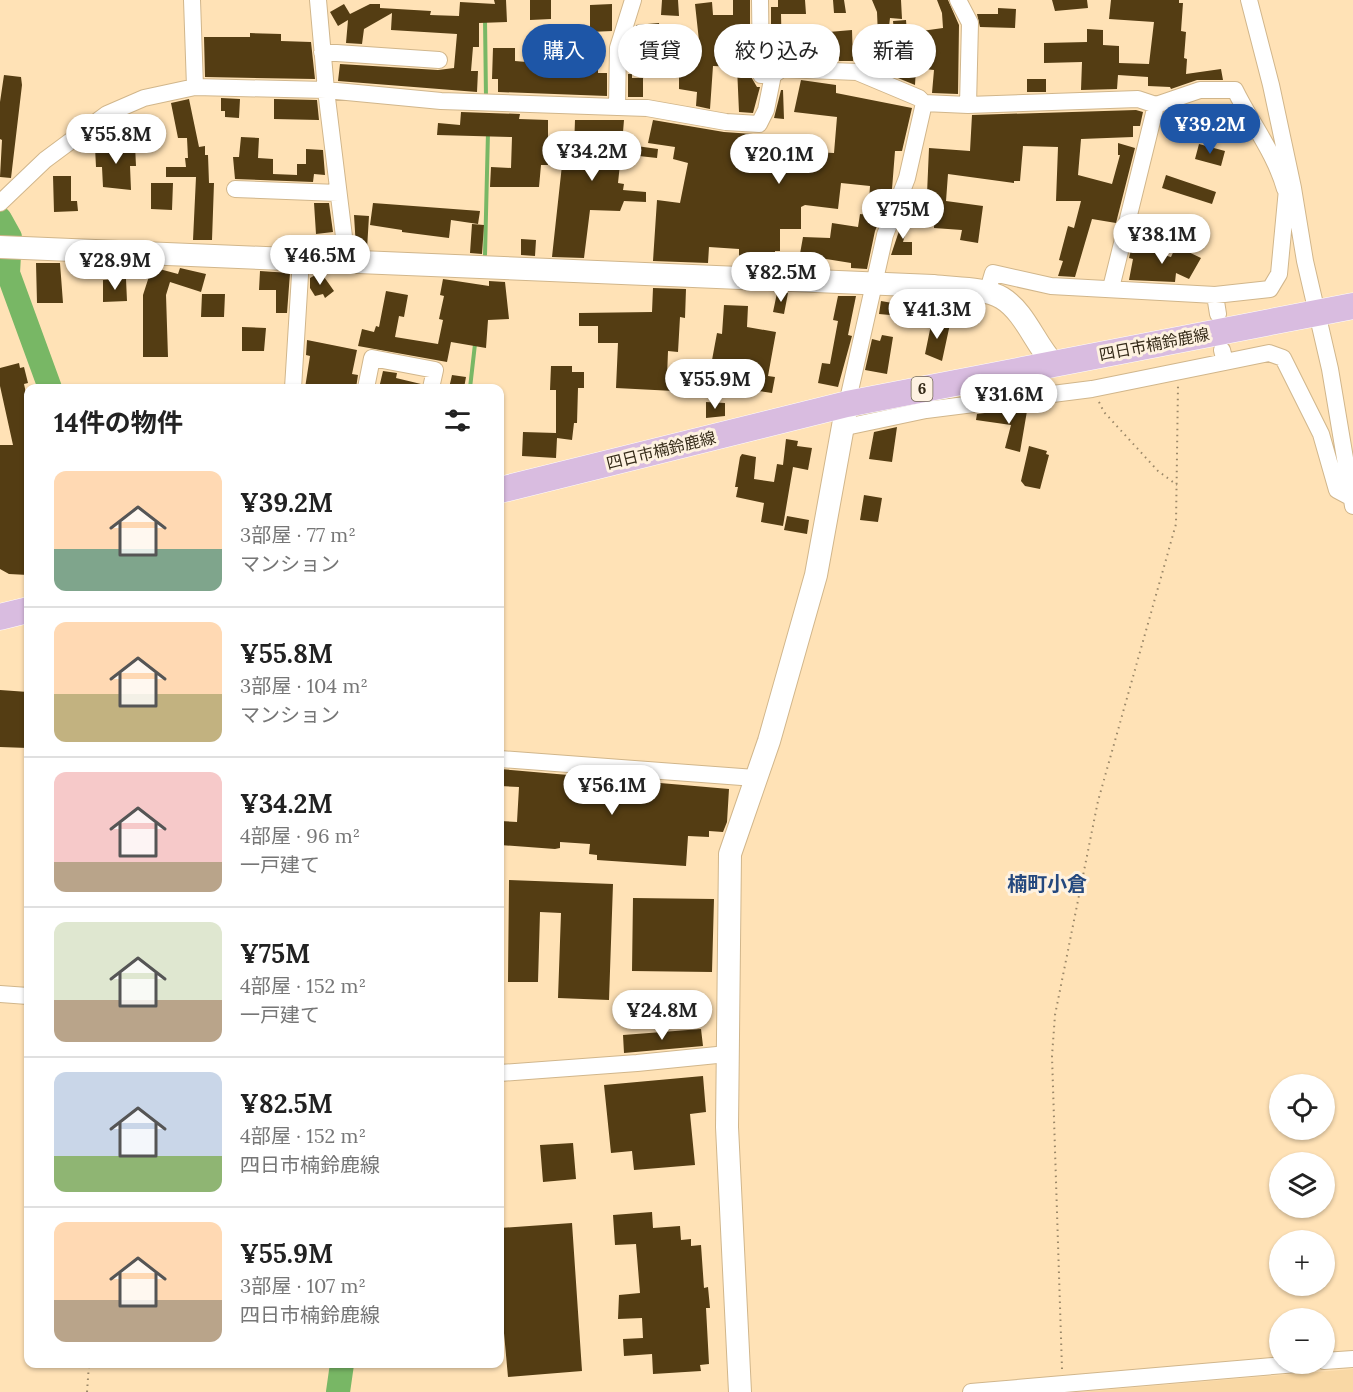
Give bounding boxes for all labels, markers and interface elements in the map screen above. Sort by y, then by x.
chip: 購入 [522,24,606,78]
chip: 賃貸 [618,24,702,78]
chip: 絞り込み [714,24,840,78]
chip: 新着 [852,24,936,78]
pin: ¥39.2M [1161,104,1259,155]
text: ¥39.2M [1174,111,1246,136]
pin: ¥55.8M [67,114,165,165]
text: ¥55.8M [80,121,152,146]
pin: ¥34.2M [543,131,641,182]
pin: ¥20.1M [730,134,828,185]
text: ¥34.2M [556,138,628,163]
text: ¥20.1M [744,141,814,166]
pin: ¥75M [867,189,939,240]
text: ¥75M [876,196,930,221]
pin: ¥38.1M [1113,214,1211,265]
text: ¥38.1M [1127,221,1197,246]
pin: ¥46.5M [271,235,369,286]
pin: ¥28.9M [66,240,164,291]
text: ¥46.5M [284,242,356,267]
text: ¥28.9M [79,247,151,272]
pin: ¥82.5M [732,252,830,303]
text: ¥82.5M [745,259,817,284]
pin: ¥41.3M [888,289,986,340]
text: ¥41.3M [903,296,971,321]
street label: 四日市楠鈴鹿線 [1097,323,1211,365]
pin: ¥55.9M [666,359,764,410]
text: ¥55.9M [679,366,751,391]
pin: ¥31.6M [960,374,1058,425]
road number: 6 [912,377,932,401]
text: ¥31.6M [974,381,1044,406]
icon: filters [441,404,474,437]
text: 14件の物件 [54,406,183,439]
street label: 四日市楠鈴鹿線 [604,427,718,473]
text: ¥39.2M [240,486,333,519]
icon: home [102,495,174,567]
text: 3部屋 · 77 m² [240,522,356,547]
text: マンション [240,551,340,576]
text: ¥55.8M [240,637,333,670]
icon: home [102,646,174,718]
text: 3部屋 · 104 m² [240,673,368,698]
text: マンション [240,702,340,727]
pin: ¥56.1M [563,765,661,816]
text: ¥56.1M [578,772,646,797]
text: ¥34.2M [240,787,333,820]
icon: home [102,796,174,868]
text: 4部屋 · 96 m² [240,823,360,848]
text: 一戸建て [240,852,320,877]
district label: 楠町小倉 [1007,871,1087,896]
text: ¥75M [240,937,310,970]
icon: home [102,946,174,1018]
text: 4部屋 · 152 m² [240,973,366,998]
pin: ¥24.8M [613,990,711,1041]
text: ¥24.8M [626,997,698,1022]
text: 一戸建て [240,1002,320,1027]
map controls [1269,1074,1335,1374]
button: locate [1269,1074,1335,1140]
text: ¥82.5M [240,1087,333,1120]
icon: home [102,1096,174,1168]
text: 4部屋 · 152 m² [240,1123,366,1148]
text: 四日市楠鈴鹿線 [240,1152,380,1177]
button: layers [1269,1152,1335,1218]
button: + [1269,1230,1335,1296]
text: ¥55.9M [240,1237,333,1270]
icon: home [102,1246,174,1318]
text: 3部屋 · 107 m² [240,1273,366,1298]
text: 四日市楠鈴鹿線 [240,1302,380,1327]
button: − [1269,1308,1335,1374]

